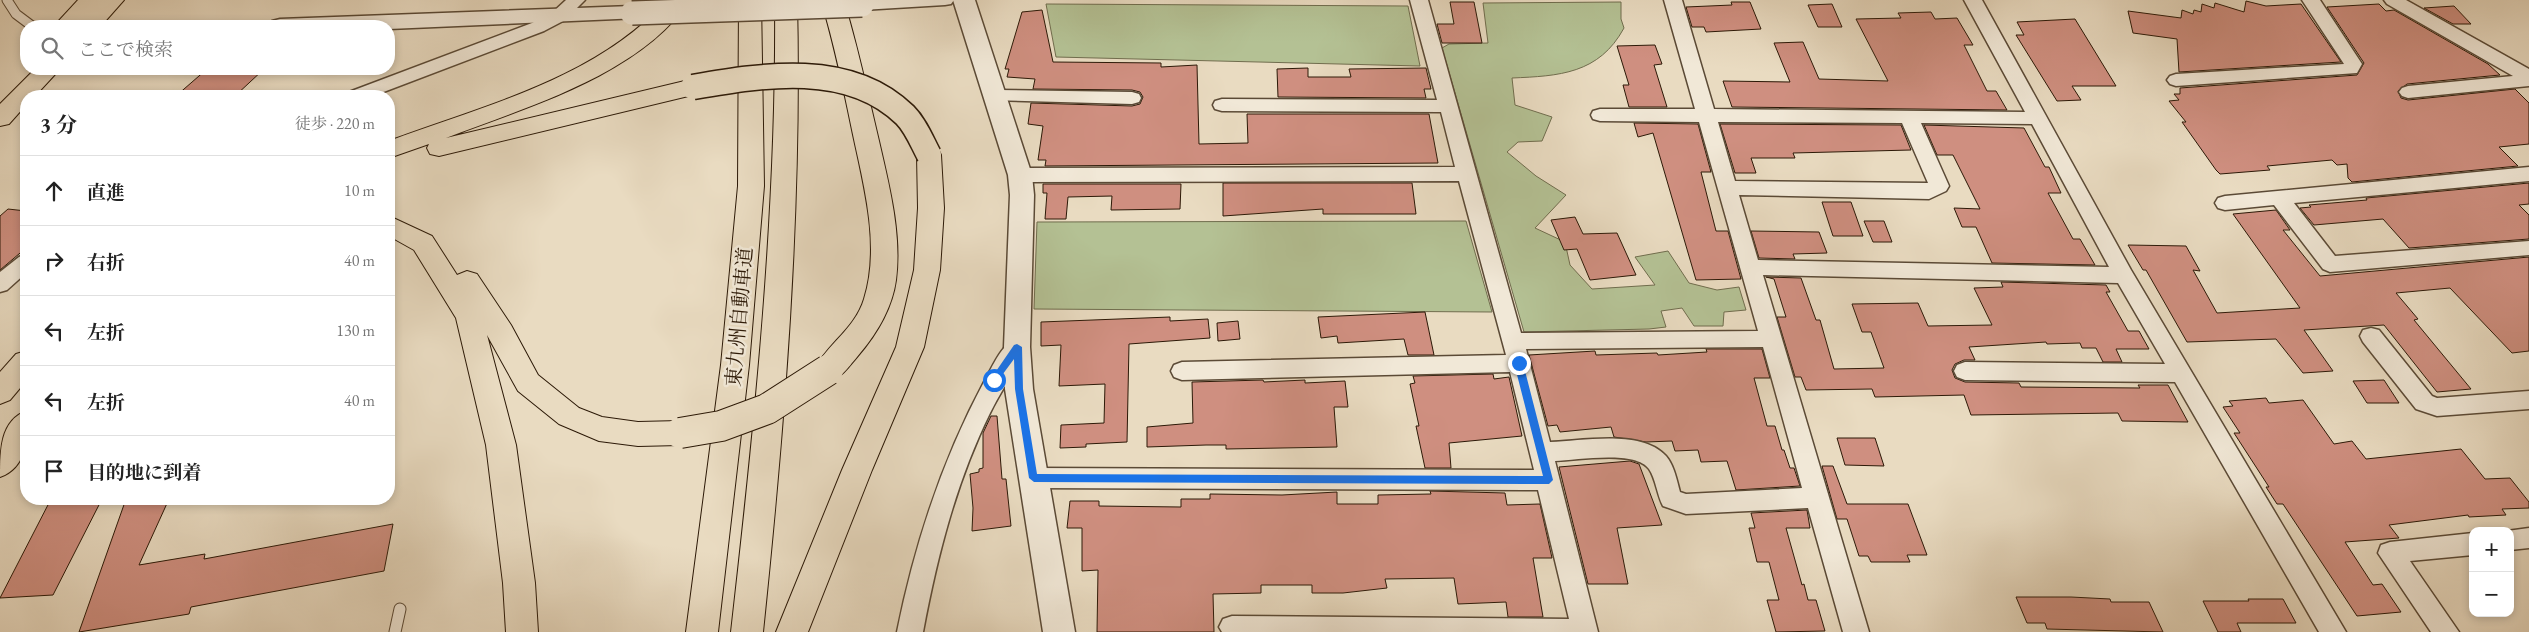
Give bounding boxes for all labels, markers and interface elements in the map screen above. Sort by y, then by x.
search box [20,20,395,75]
icon: search [38,34,66,62]
text: ここで検索 [78,37,173,62]
text: 3 分 [40,111,77,138]
text: 徒歩 · 220 m [295,113,375,134]
icon: ahead [40,177,68,205]
text: 直進 [87,180,125,205]
text: 10 m [344,180,375,201]
street label: 東九州自動車道 [720,246,758,388]
icon: right [40,247,68,275]
text: 右折 [87,250,125,275]
text: 40 m [344,250,375,271]
icon: left [40,317,68,345]
text: 左折 [87,320,125,345]
text: 130 m [336,320,375,341]
route end [1508,352,1531,375]
route start [983,369,1006,392]
icon: left [40,387,68,415]
text: 左折 [87,390,125,415]
text: 40 m [344,390,375,411]
icon: arrive [40,457,68,485]
text: 目的地に到着 [87,460,201,485]
map controls [2469,527,2514,617]
button: + [2469,527,2514,572]
button: − [2469,572,2514,617]

